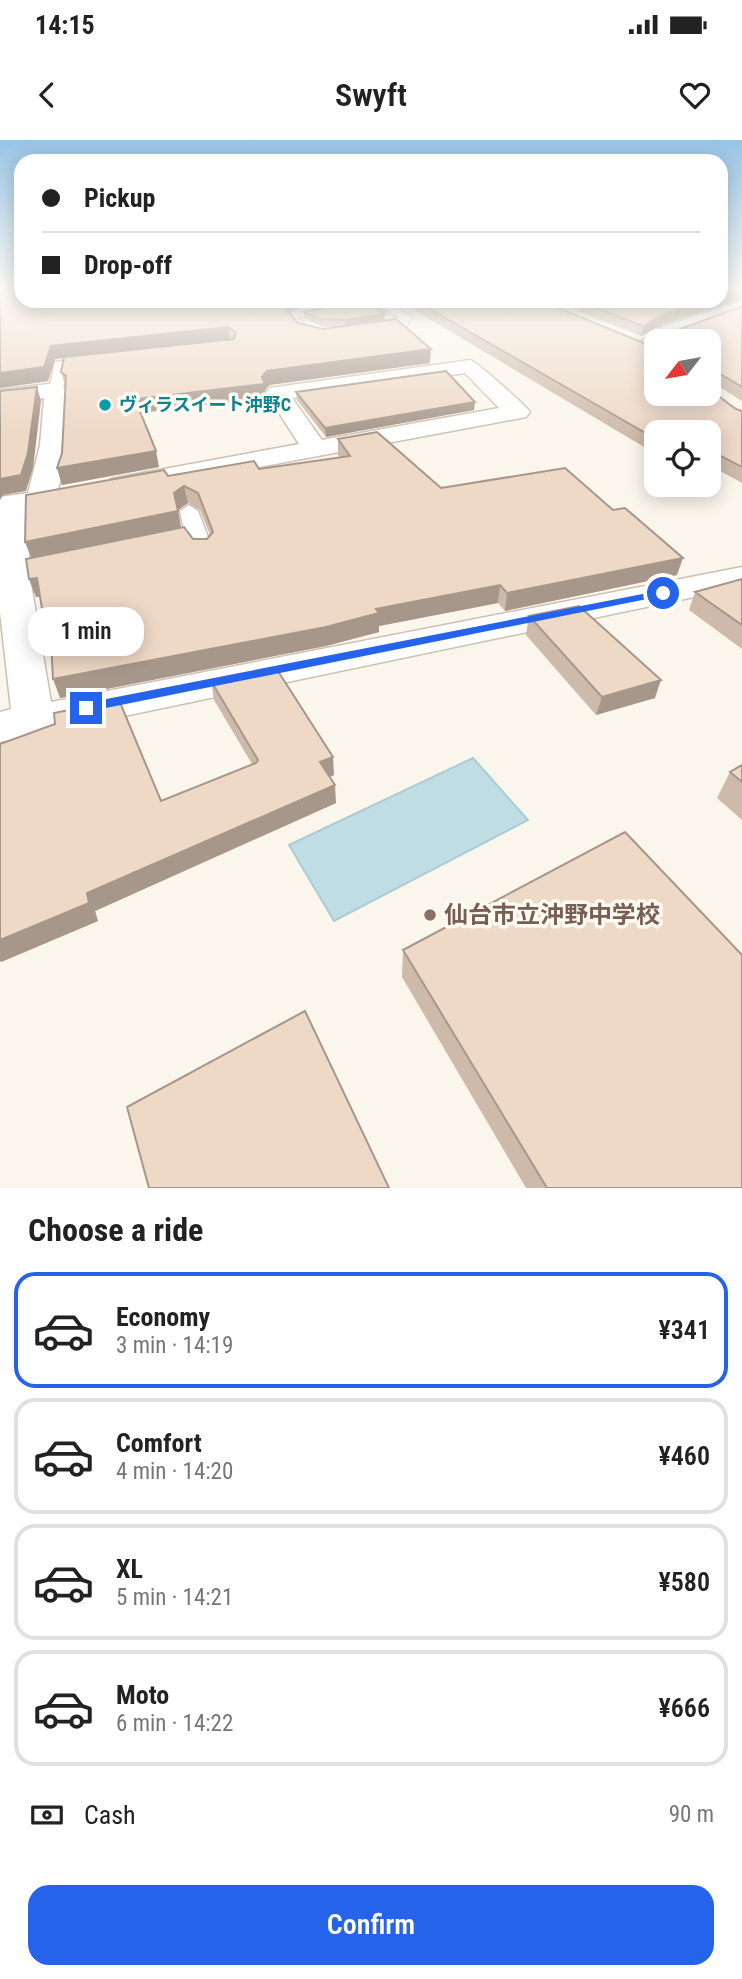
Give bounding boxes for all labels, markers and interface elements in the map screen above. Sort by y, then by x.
text: 14:15 [35,10,95,40]
icon: back [28,76,66,114]
text: Swyft [335,76,407,114]
icon: heart [676,76,714,114]
text: Pickup [84,183,155,213]
text: Drop-off [84,250,172,280]
north arrow [644,329,721,406]
map controls [644,329,721,497]
place label: ヴィラスイート沖野C [119,394,291,415]
marker: ヴィラスイート沖野C [97,397,113,413]
button: locate [644,420,721,497]
route start [647,577,679,609]
callout: 1 min [28,606,144,656]
text: 1 min [61,618,111,645]
route end [70,692,102,724]
place label: 仙台市立沖野中学校 [444,901,660,929]
marker: 仙台市立沖野中学校 [422,907,438,923]
text: Choose a ride [28,1211,203,1249]
icon: car [32,1299,95,1362]
text: Economy [116,1302,210,1332]
text: ¥341 [658,1315,710,1345]
text: 3 min · 14:19 [116,1332,233,1359]
icon: car [32,1425,95,1488]
text: Comfort [116,1428,202,1458]
text: ¥460 [658,1441,710,1471]
text: 4 min · 14:20 [116,1458,233,1485]
icon: car [32,1551,95,1614]
text: XL [116,1554,143,1584]
text: ¥580 [658,1567,710,1597]
text: 5 min · 14:21 [116,1584,233,1611]
icon: car [32,1677,95,1740]
text: Moto [116,1680,169,1710]
text: ¥666 [658,1693,710,1723]
text: 6 min · 14:22 [116,1710,233,1737]
icon: cash [28,1796,66,1834]
text: Cash [84,1800,136,1830]
text: 90 m [669,1801,714,1828]
button: Confirm [28,1885,714,1965]

